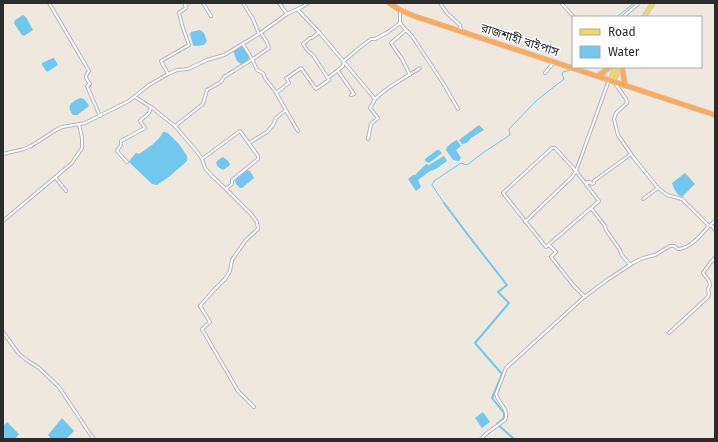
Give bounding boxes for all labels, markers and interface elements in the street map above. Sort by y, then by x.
legend [572,16,702,68]
street label: রাজশাহী বাইপাস [478,20,561,59]
text: Road [608,25,636,39]
text: Water [608,45,640,59]

